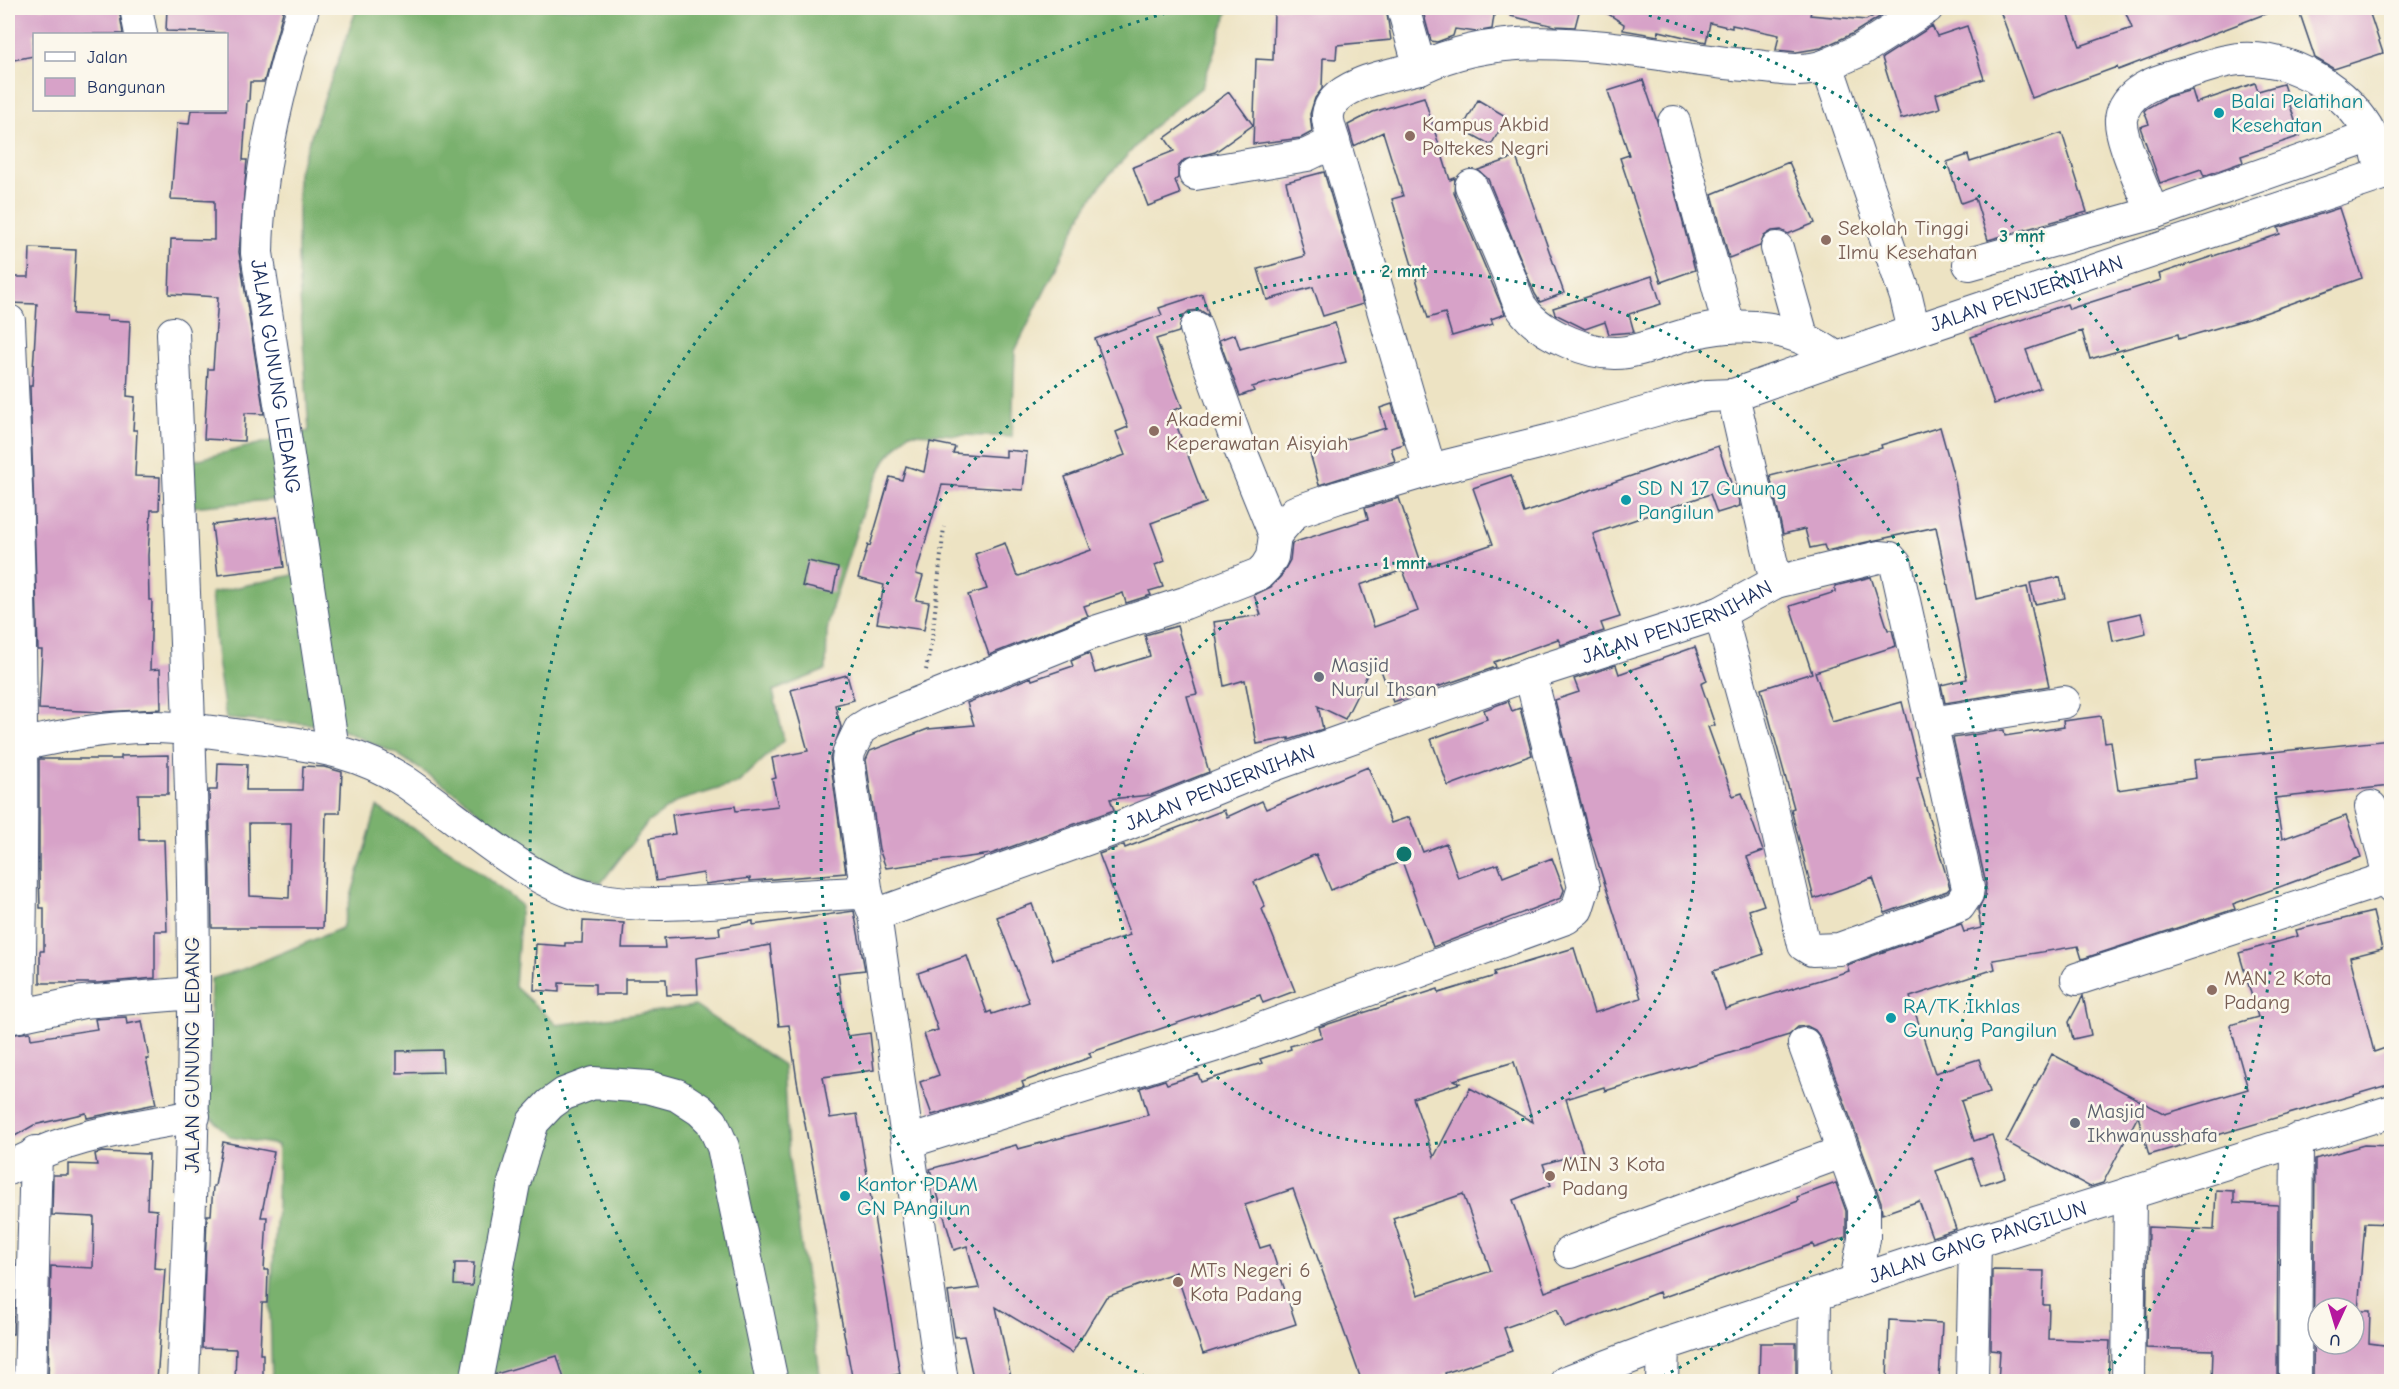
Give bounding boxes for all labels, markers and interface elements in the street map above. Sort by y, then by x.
legend [33,33,228,111]
text: Jalan [87,47,128,68]
text: Bangunan [87,77,165,98]
place label: Balai Pelatihan Kesehatan [2231,89,2363,137]
marker: Balai Pelatihan Kesehatan [2212,106,2226,120]
place label: Kampus Akbid Poltekes Negri [1422,112,1549,160]
marker: Kampus Akbid Poltekes Negri [1403,129,1417,143]
place label: Sekolah Tinggi Ilmu Kesehatan [1838,216,1977,264]
text: 3 mnt [1999,226,2046,247]
marker: Sekolah Tinggi Ilmu Kesehatan [1819,233,1833,247]
street label: JALAN PENJERNIHAN [1927,250,2126,337]
street label: JALAN GUNUNG LEDANG [246,258,306,495]
text: 2 mnt [1381,261,1428,282]
place label: Akademi Keperawatan Aisyiah [1166,407,1349,455]
marker: Akademi Keperawatan Aisyiah [1147,424,1161,438]
place label: SD N 17 Gunung Pangilun [1638,476,1787,524]
marker: SD N 17 Gunung Pangilun [1619,493,1633,507]
text: 1 mnt [1382,553,1427,574]
street label: JALAN PENJERNIHAN [1579,575,1776,669]
place label: Masjid Nurul Ihsan [1331,653,1437,701]
marker: Masjid Nurul Ihsan [1312,670,1326,684]
street label: JALAN PENJERNIHAN [1122,739,1318,836]
centre of rings [1394,844,1414,864]
street label: JALAN GUNUNG LEDANG [180,937,204,1173]
place label: MAN 2 Kota Padang [2224,966,2332,1014]
marker: MAN 2 Kota Padang [2205,983,2219,997]
place label: RA/TK Ikhlas Gunung Pangilun [1903,994,2057,1042]
marker: RA/TK Ikhlas Gunung Pangilun [1884,1011,1898,1025]
place label: Masjid Ikhwanusshafa [2087,1099,2218,1147]
marker: Masjid Ikhwanusshafa [2068,1116,2082,1130]
place label: MIN 3 Kota Padang [1562,1152,1665,1200]
marker: MIN 3 Kota Padang [1543,1169,1557,1183]
place label: Kantor PDAM GN PAngilun [857,1172,978,1220]
marker: Kantor PDAM GN PAngilun [838,1189,852,1203]
street label: JALAN GANG PANGILUN [1866,1196,2089,1288]
place label: MTs Negeri 6 Kota Padang [1190,1258,1311,1306]
marker: MTs Negeri 6 Kota Padang [1171,1275,1185,1289]
north arrow [2306,1296,2366,1356]
text: U [2329,1331,2341,1349]

